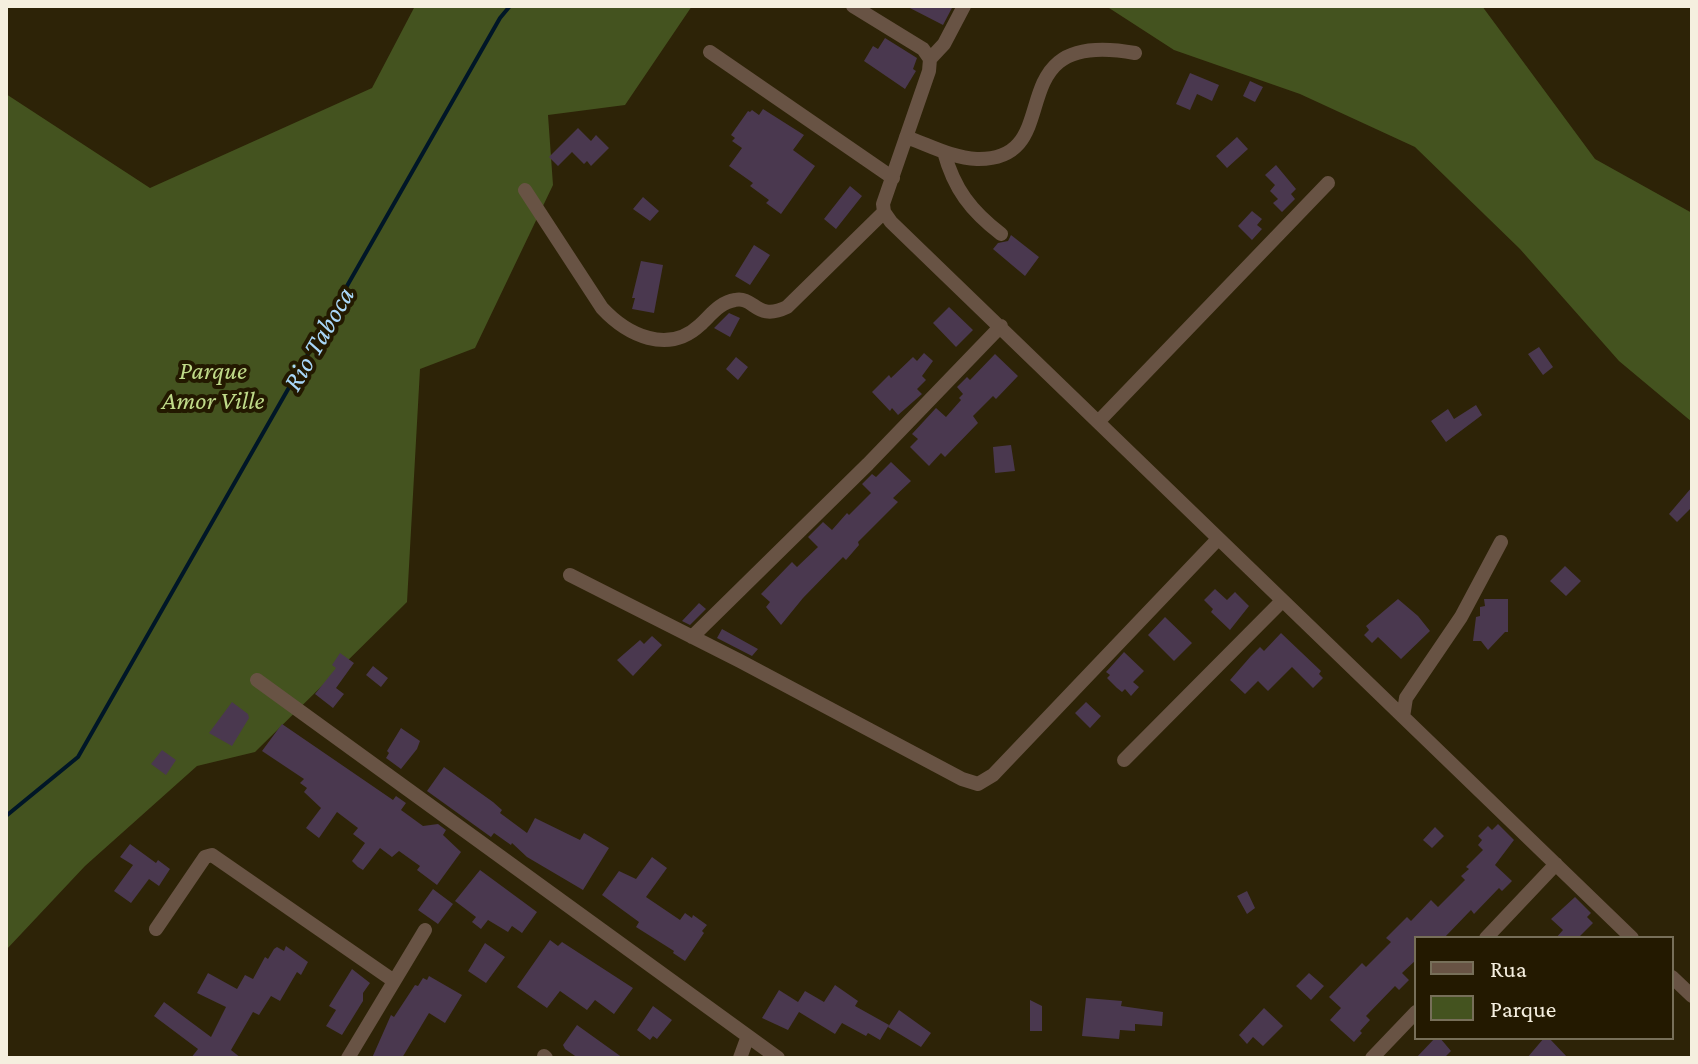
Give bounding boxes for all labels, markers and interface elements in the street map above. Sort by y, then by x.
water label: Rio Taboca [276,281,362,397]
park label: Parque Amor Ville [162,355,264,416]
legend [1414,936,1674,1040]
text: Rua [1490,955,1527,982]
text: Parque [1490,995,1556,1022]

